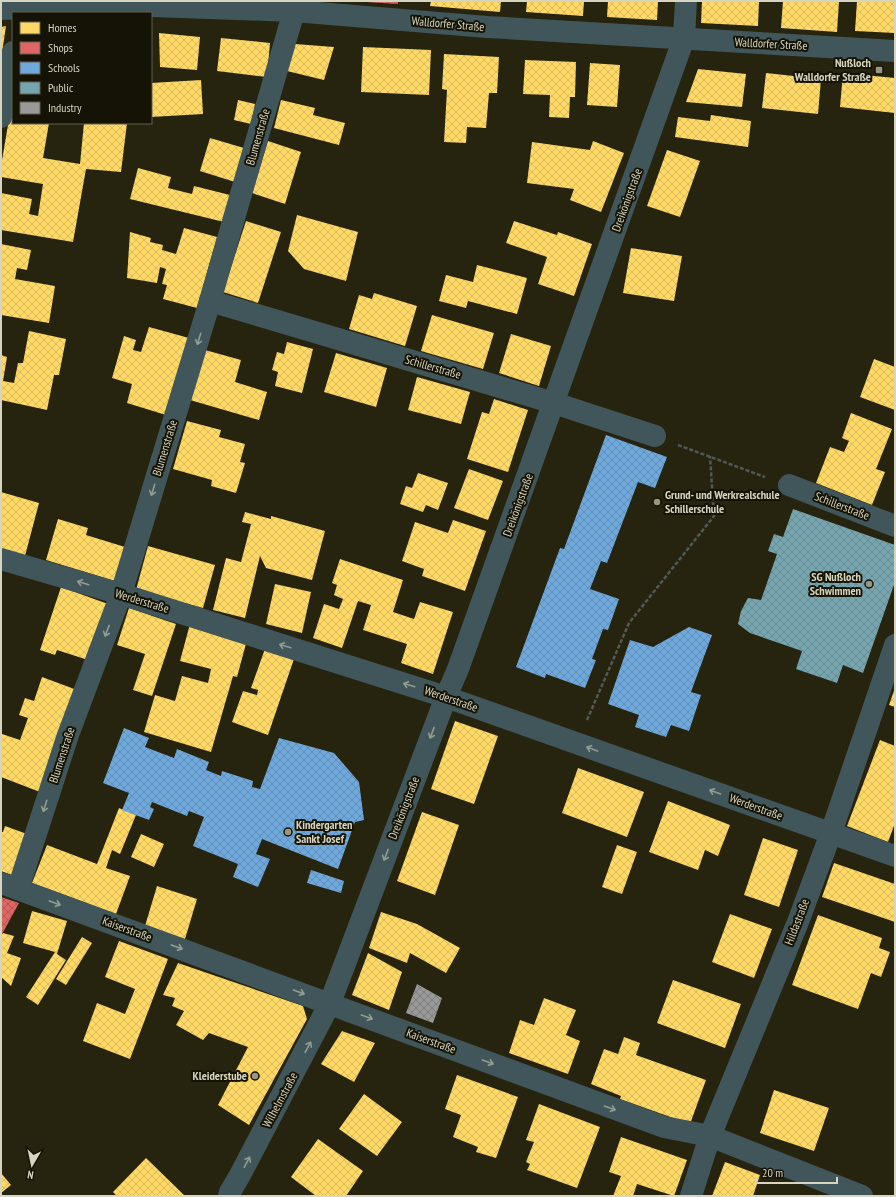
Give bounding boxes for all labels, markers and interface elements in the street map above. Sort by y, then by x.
legend [12,12,152,124]
street label: Walldorfer Straße [411,13,485,34]
text: Homes [48,20,76,35]
street label: Walldorfer Straße [734,34,808,53]
text: Shops [48,40,73,55]
place label: Nußloch Walldorfer Straße [794,55,871,84]
text: Schools [48,60,80,75]
marker: Nußloch Walldorfer Straße [874,65,884,75]
text: Public [48,80,74,95]
text: Industry [48,100,82,115]
street label: Blumenstraße [242,107,273,167]
street label: Dreikönigstraße [608,166,645,233]
one-way arrow [195,332,202,345]
street label: Schillerstraße [403,351,463,382]
street label: Blumenstraße [149,418,180,478]
street label: Dreikönigstraße [499,471,536,538]
one-way arrow [149,483,156,496]
place label: Grund- und Werkrealschule Schillerschule [665,487,780,516]
street label: Schillerstraße [813,488,872,523]
marker: Grund- und Werkrealschule Schillerschule [652,497,662,507]
place label: SG Nußloch Schwimmen [810,569,861,598]
one-way arrow [77,579,90,586]
marker: SG Nußloch Schwimmen [864,579,874,589]
street label: Werderstraße [113,585,171,616]
one-way arrow [102,625,110,637]
one-way arrow [279,642,292,649]
one-way arrow [403,681,416,688]
street label: Werderstraße [422,682,480,715]
street label: Blumenstraße [45,725,78,785]
one-way arrow [428,727,436,739]
one-way arrow [587,744,599,752]
street label: Dreikönigstraße [385,774,422,841]
one-way arrow [708,788,721,795]
street label: Werderstraße [727,790,785,823]
one-way arrow [41,800,48,813]
place label: Kindergarten Sankt Josef [296,817,352,846]
marker: Kindergarten Sankt Josef [283,827,293,837]
one-way arrow [382,848,390,860]
street label: Hildastraße [781,897,812,947]
one-way arrow [49,899,61,907]
street label: Kaiserstraße [100,913,154,944]
one-way arrow [171,944,183,952]
one-way arrow [293,989,305,997]
one-way arrow [360,1014,373,1021]
street label: Kaiserstraße [404,1025,458,1056]
one-way arrow [305,1041,312,1053]
one-way arrow [482,1059,494,1067]
place label: Kleiderstube [193,1068,247,1083]
street label: Wilhelmstraße [259,1069,300,1130]
marker: Kleiderstube [250,1071,260,1081]
one-way arrow [604,1104,616,1112]
north arrow [12,1145,52,1185]
one-way arrow [244,1156,251,1168]
scale bar [756,1159,837,1185]
text: 20 m [762,1165,783,1180]
text: N [26,1167,34,1182]

